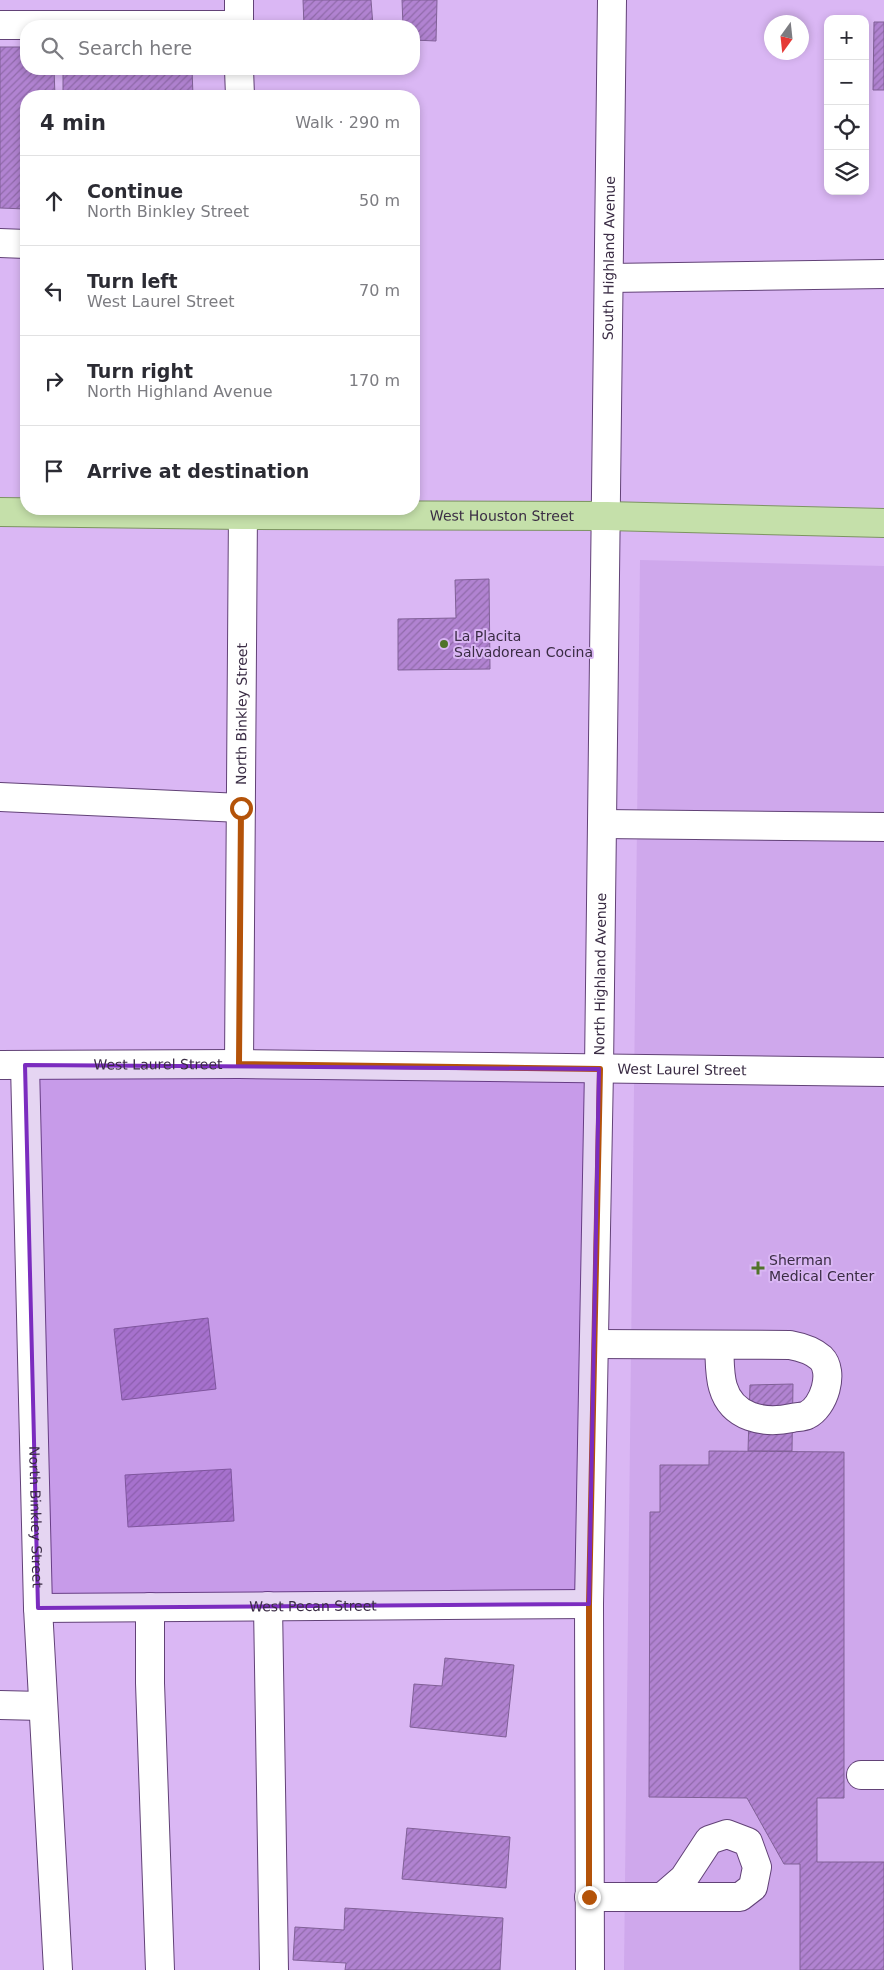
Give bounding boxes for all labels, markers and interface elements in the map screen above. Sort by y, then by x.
north arrow [764,15,809,60]
map controls [824,15,869,195]
button: + [824,15,869,60]
search box [20,20,420,75]
icon: search [38,34,66,62]
text: Search here [78,37,192,59]
button: − [824,60,869,105]
button: locate [824,105,869,150]
text: 4 min [40,111,106,135]
text: Walk · 290 m [295,113,400,132]
button: layers [824,150,869,195]
street label: South Highland Avenue [600,176,618,340]
text: Continue [87,180,183,202]
icon: ahead [40,187,68,215]
text: 50 m [359,191,400,210]
text: North Binkley Street [87,202,249,221]
text: Turn left [87,270,178,292]
icon: left [40,277,68,305]
text: 70 m [359,281,400,300]
text: West Laurel Street [87,292,235,311]
text: Turn right [87,360,193,382]
icon: right [40,367,68,395]
text: 170 m [349,371,400,390]
text: North Highland Avenue [87,382,273,401]
icon: arrive [40,457,68,485]
text: Arrive at destination [87,460,309,482]
street label: West Houston Street [430,508,575,524]
place label: La Placita Salvadorean Cocina [454,628,593,660]
marker: La Placita Salvadorean Cocina [438,638,450,650]
street label: North Binkley Street [233,642,250,785]
route start [230,797,253,820]
street label: North Highland Avenue [591,893,609,1055]
street label: West Laurel Street [93,1056,223,1073]
street label: West Laurel Street [617,1061,747,1078]
place label: Sherman Medical Center [769,1252,874,1284]
marker: Sherman Medical Center [751,1261,765,1275]
street label: North Binkley Street [26,1446,46,1589]
street label: West Pecan Street [249,1598,377,1614]
route end [578,1886,601,1909]

